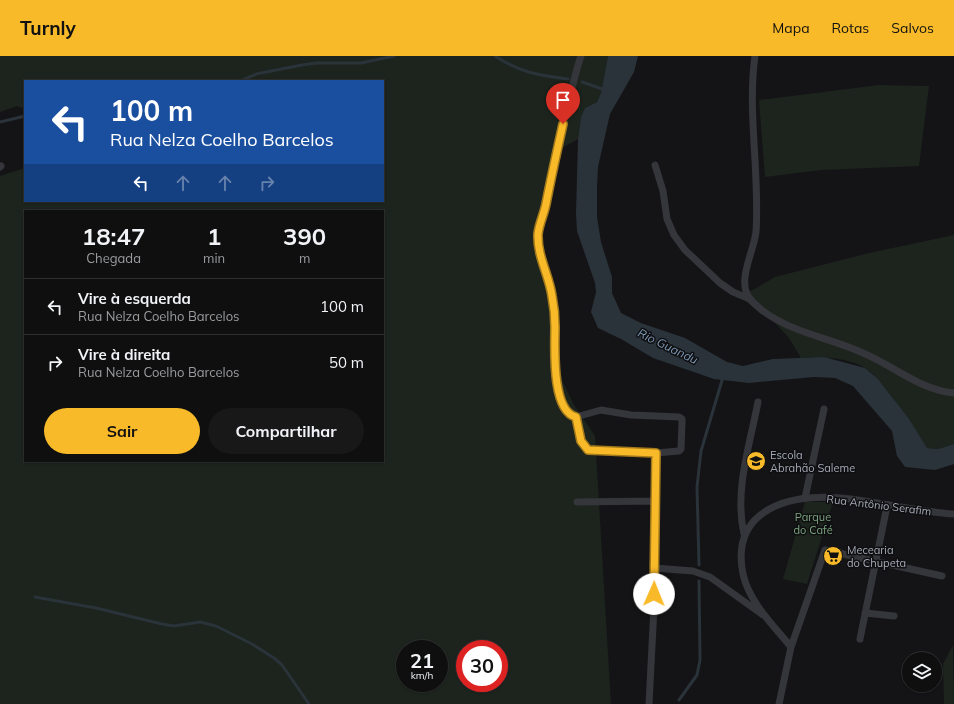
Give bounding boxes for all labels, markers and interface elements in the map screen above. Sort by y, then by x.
text: Turnly [20,16,76,40]
text: Mapa [772,19,810,37]
text: Rotas [832,19,869,37]
text: Salvos [891,19,934,37]
pin [546,83,580,124]
icon: arrive [552,89,574,111]
text: 100 m [110,93,193,128]
icon: left [44,96,96,148]
text: Rua Nelza Coelho Barcelos [110,128,334,151]
icon: left [130,172,152,194]
icon: ahead [172,172,194,194]
icon: ahead [214,172,236,194]
icon: right [256,172,278,194]
text: 18:47 [82,221,145,251]
text: 1 [207,221,221,251]
text: 390 [283,221,326,251]
text: Chegada [86,250,141,266]
text: min [203,250,225,266]
text: m [299,250,310,266]
text: Vire à esquerda [78,289,191,308]
icon: left [44,296,66,318]
text: 100 m [320,297,364,316]
text: Rua Nelza Coelho Barcelos [78,308,240,324]
water label: Rio Guandu [635,325,701,367]
text: Vire à direita [78,345,170,364]
icon: right [44,352,66,374]
text: 50 m [329,353,364,372]
text: Rua Nelza Coelho Barcelos [78,364,240,380]
button: Sair [44,408,200,454]
button: Compartilhar [208,408,364,454]
place label: Escola Abrahão Saleme [770,448,855,475]
school or university icon: Escola Abrahão Saleme [745,450,767,472]
street label: Rua Antônio Serafim [826,492,932,518]
park label: Parque do Café [793,510,833,537]
place label: Mecearia do Chupeta [847,543,906,570]
supermarket icon: Mecearia do Chupeta [822,545,844,567]
position arrow [633,573,675,615]
speed limit sign: 30 [456,640,508,692]
text: 21 [410,648,434,673]
map controls [902,652,942,692]
button: layers [902,652,942,692]
text: km/h [411,669,433,682]

